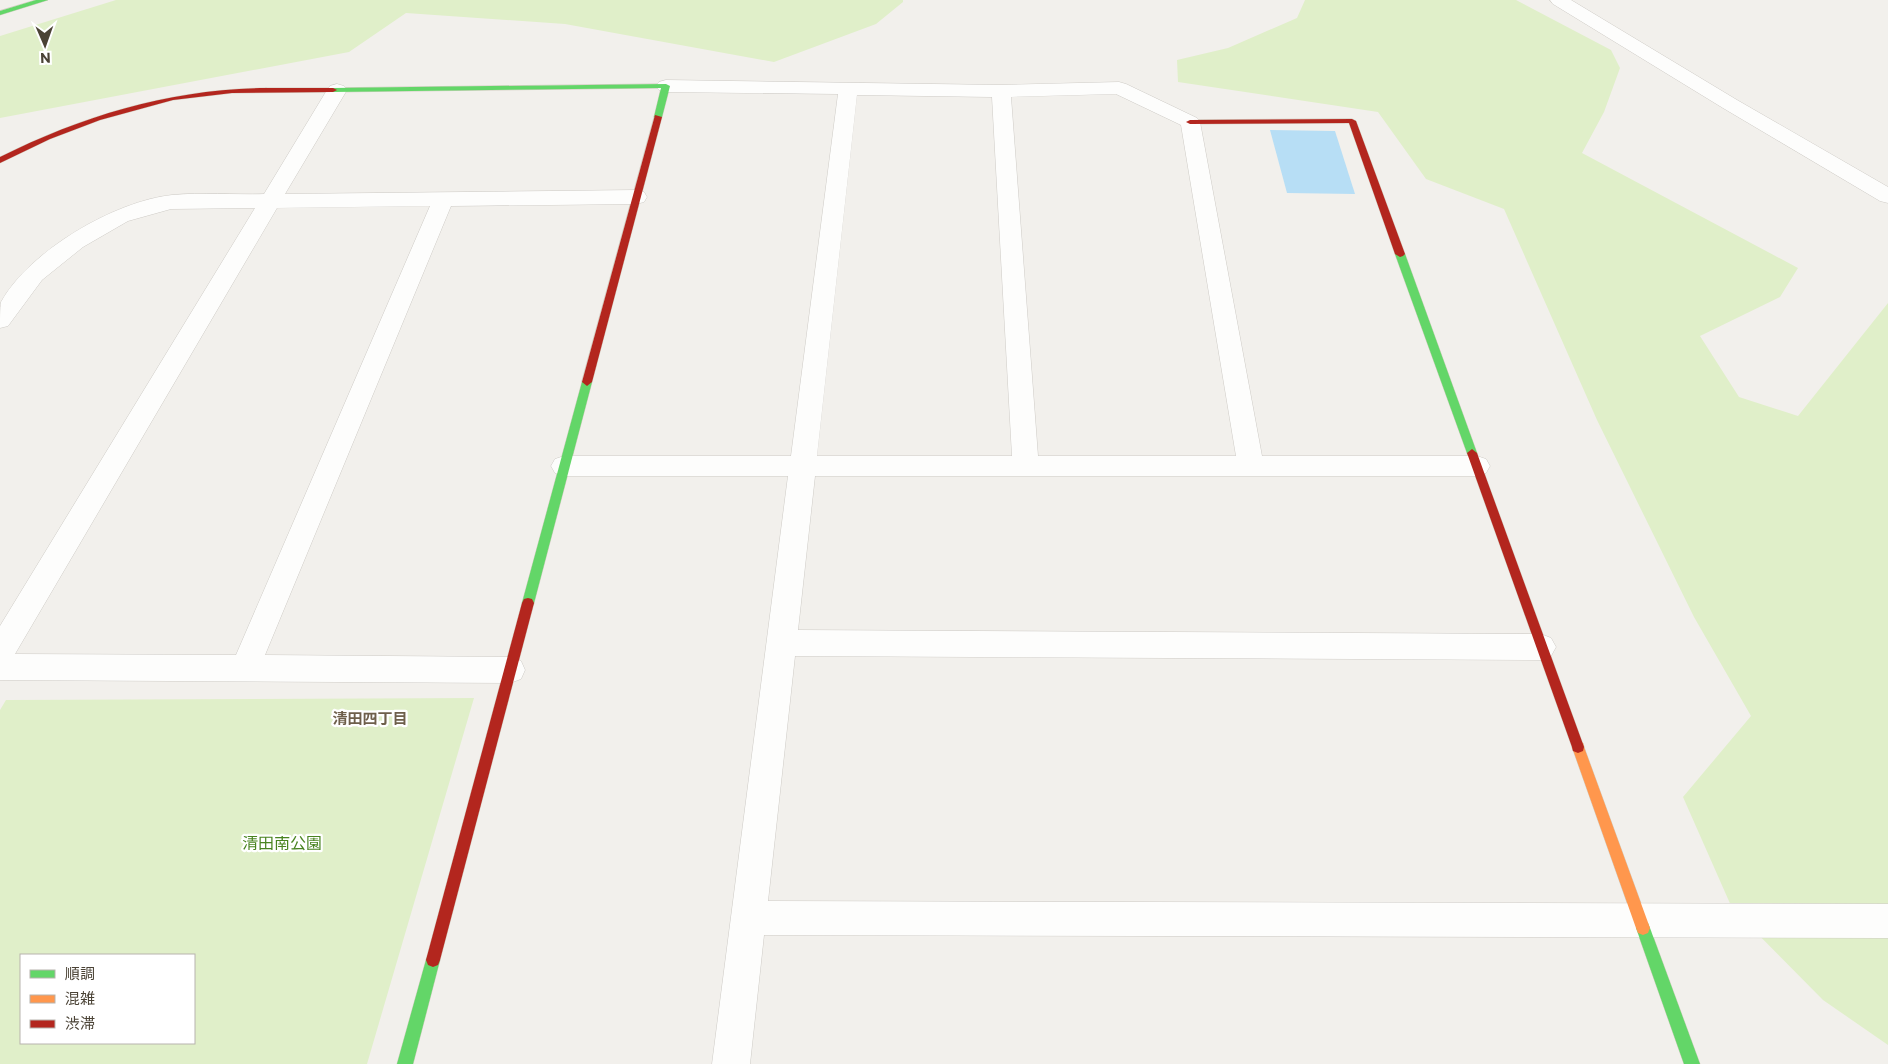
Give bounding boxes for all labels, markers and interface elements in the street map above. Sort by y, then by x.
north arrow [20,20,70,70]
text: N [40,50,51,67]
district label: 清田四丁目 [332,709,408,727]
park label: 清田南公園 [242,833,322,852]
legend [20,954,195,1044]
text: 順調 [65,964,95,982]
text: 混雑 [65,989,95,1007]
text: 渋滞 [65,1014,95,1032]

